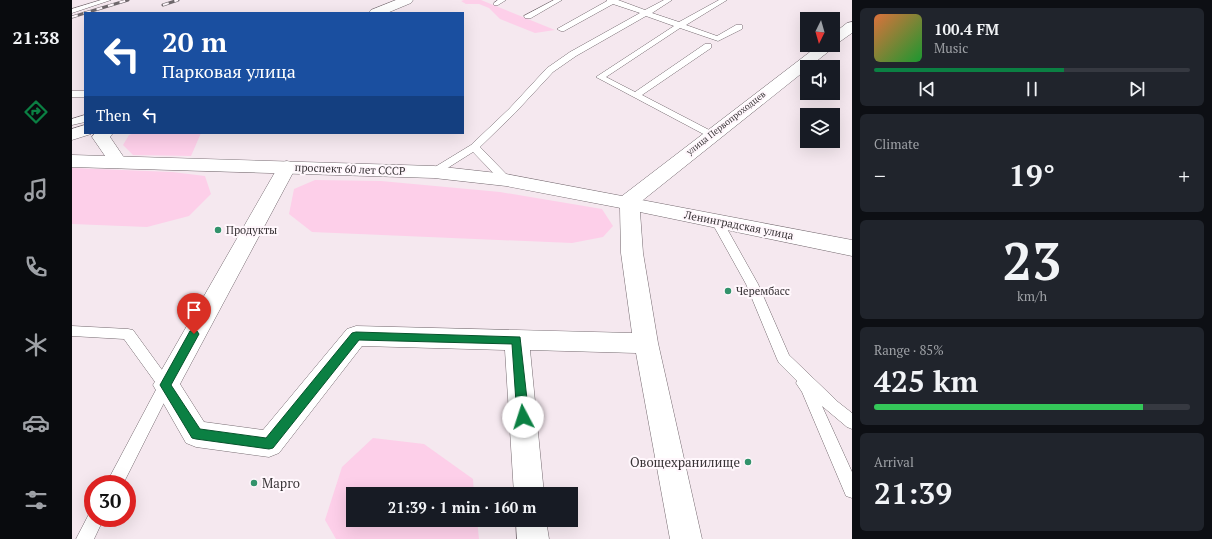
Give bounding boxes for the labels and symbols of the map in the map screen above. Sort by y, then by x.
north arrow [800,12,840,52]
street label: улица Первопроходцев [683,88,768,158]
street label: проспект 60 лет СССР [294,160,406,178]
street label: Ленинградская улица [682,207,795,243]
place label: Продукты [226,223,277,237]
marker: Продукты [213,225,223,235]
place label: Черембасс [736,284,790,298]
marker: Черембасс [723,286,733,296]
pin [177,293,211,334]
position arrow [502,396,544,438]
place label: Овощехранилище [630,453,740,471]
marker: Овощехранилище [743,457,753,467]
place label: Марго [262,474,300,492]
speed limit sign: 30 [84,475,136,527]
marker: Марго [249,478,259,488]

